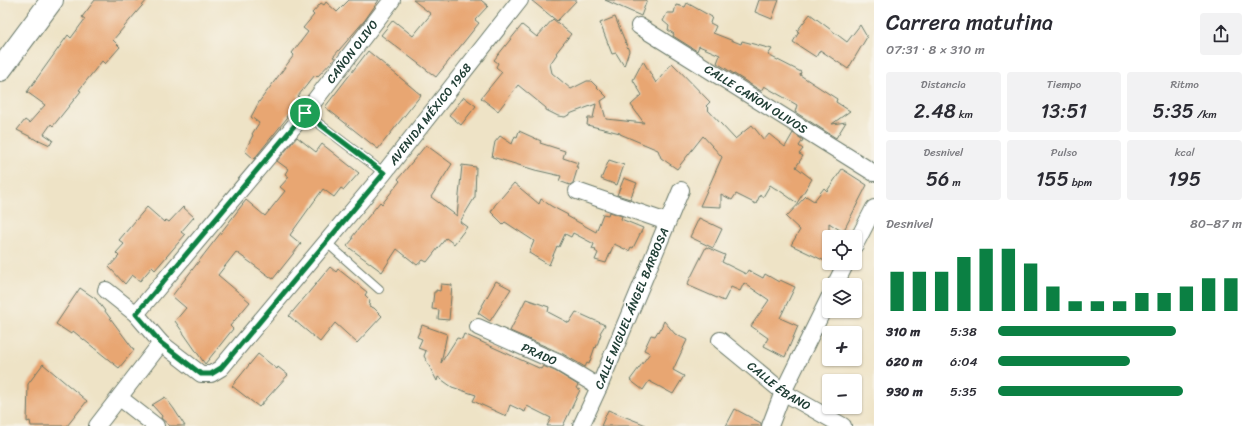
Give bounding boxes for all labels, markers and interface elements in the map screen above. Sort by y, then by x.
text: Carrera matutina [886,3,1053,42]
button: share [1200,13,1242,55]
street label: CAÑON OLIVO [320,15,384,89]
text: 07:31 · 8 × 310 m [886,38,985,61]
street label: AVENIDA MÉXICO 1968 [382,58,477,171]
street label: CALLE CAÑON OLIVOS [700,58,813,140]
text: Distancia [921,75,966,94]
text: Tiempo [1047,75,1081,94]
text: Ritmo [1170,75,1199,94]
text: 2.48 [914,94,956,129]
text: 13:51 [1041,94,1087,129]
text: 5:35 [1153,94,1194,129]
pin [288,96,322,130]
icon: arrive [294,102,316,124]
text: km [956,105,973,124]
text: /km [1194,105,1217,124]
text: Desnivel [923,143,963,162]
text: Pulso [1051,143,1077,162]
text: kcal [1175,143,1195,162]
text: 56 [926,162,949,197]
text: 155 [1036,162,1069,197]
text: 195 [1168,162,1201,197]
text: m [949,173,961,192]
text: bpm [1069,173,1092,192]
text: Desnivel [886,212,933,235]
text: 80–87 m [1190,212,1242,235]
street label: CALLE MIGUEL ÁNGEL BARBOSA [588,224,675,393]
map controls [822,230,862,414]
button: locate [822,230,862,270]
button: layers [822,278,862,318]
text: 310 m [886,320,920,343]
text: 5:38 [950,320,977,343]
button: + [822,326,862,366]
street label: PRADO [518,337,561,372]
text: 620 m [886,350,922,373]
text: 6:04 [950,350,978,373]
street label: CALLE ÉBANO [742,356,815,417]
button: − [822,374,862,414]
text: 930 m [886,380,923,403]
text: 5:35 [950,380,977,403]

